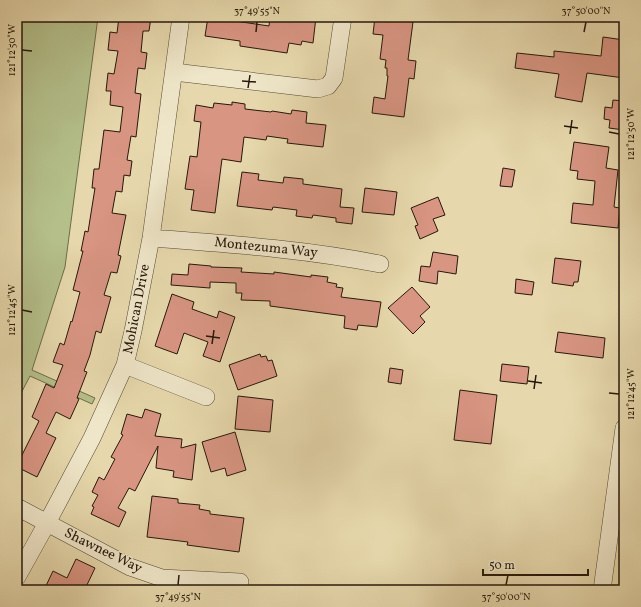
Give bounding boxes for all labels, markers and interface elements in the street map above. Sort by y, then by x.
text: 37°49'55"N [234,4,281,18]
text: 37°50'00"N [562,4,611,18]
text: 121°12'50"W [5,24,19,76]
text: 121°12'50"W [624,108,638,160]
street label: Montezuma Way [213,233,319,263]
street label: Mohican Drive [119,262,155,356]
text: 121°12'45"W [5,284,19,336]
text: 121°12'45"W [624,368,638,420]
street label: Shawnee Way [61,524,146,578]
scale bar [483,551,588,577]
text: 50 m [489,558,515,574]
text: 37°49'55"N [155,590,202,604]
text: 37°50'00"N [482,590,531,604]

